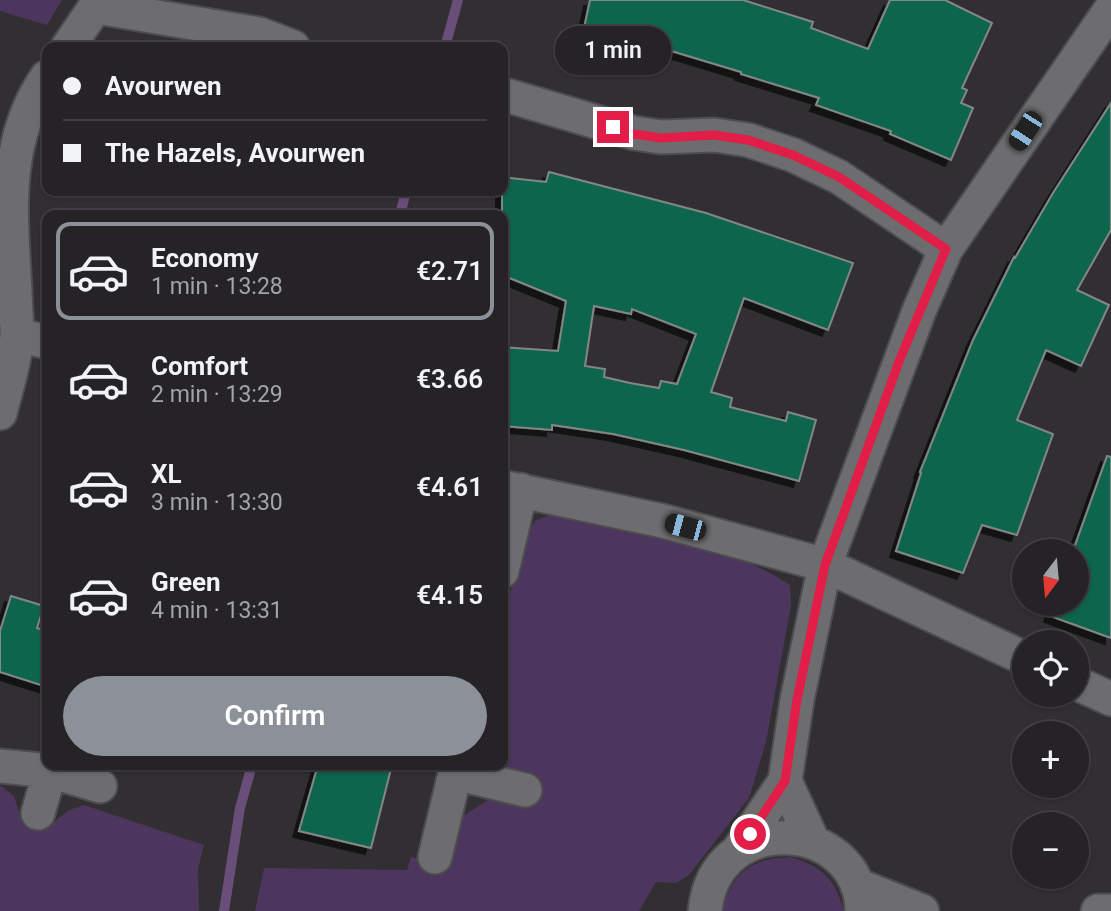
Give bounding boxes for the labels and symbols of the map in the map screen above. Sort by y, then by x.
callout: 1 min [555,25,671,74]
car [1005,108,1046,154]
route end [597,111,629,143]
car [662,511,709,543]
north arrow [1012,539,1088,616]
route start [734,818,766,850]

